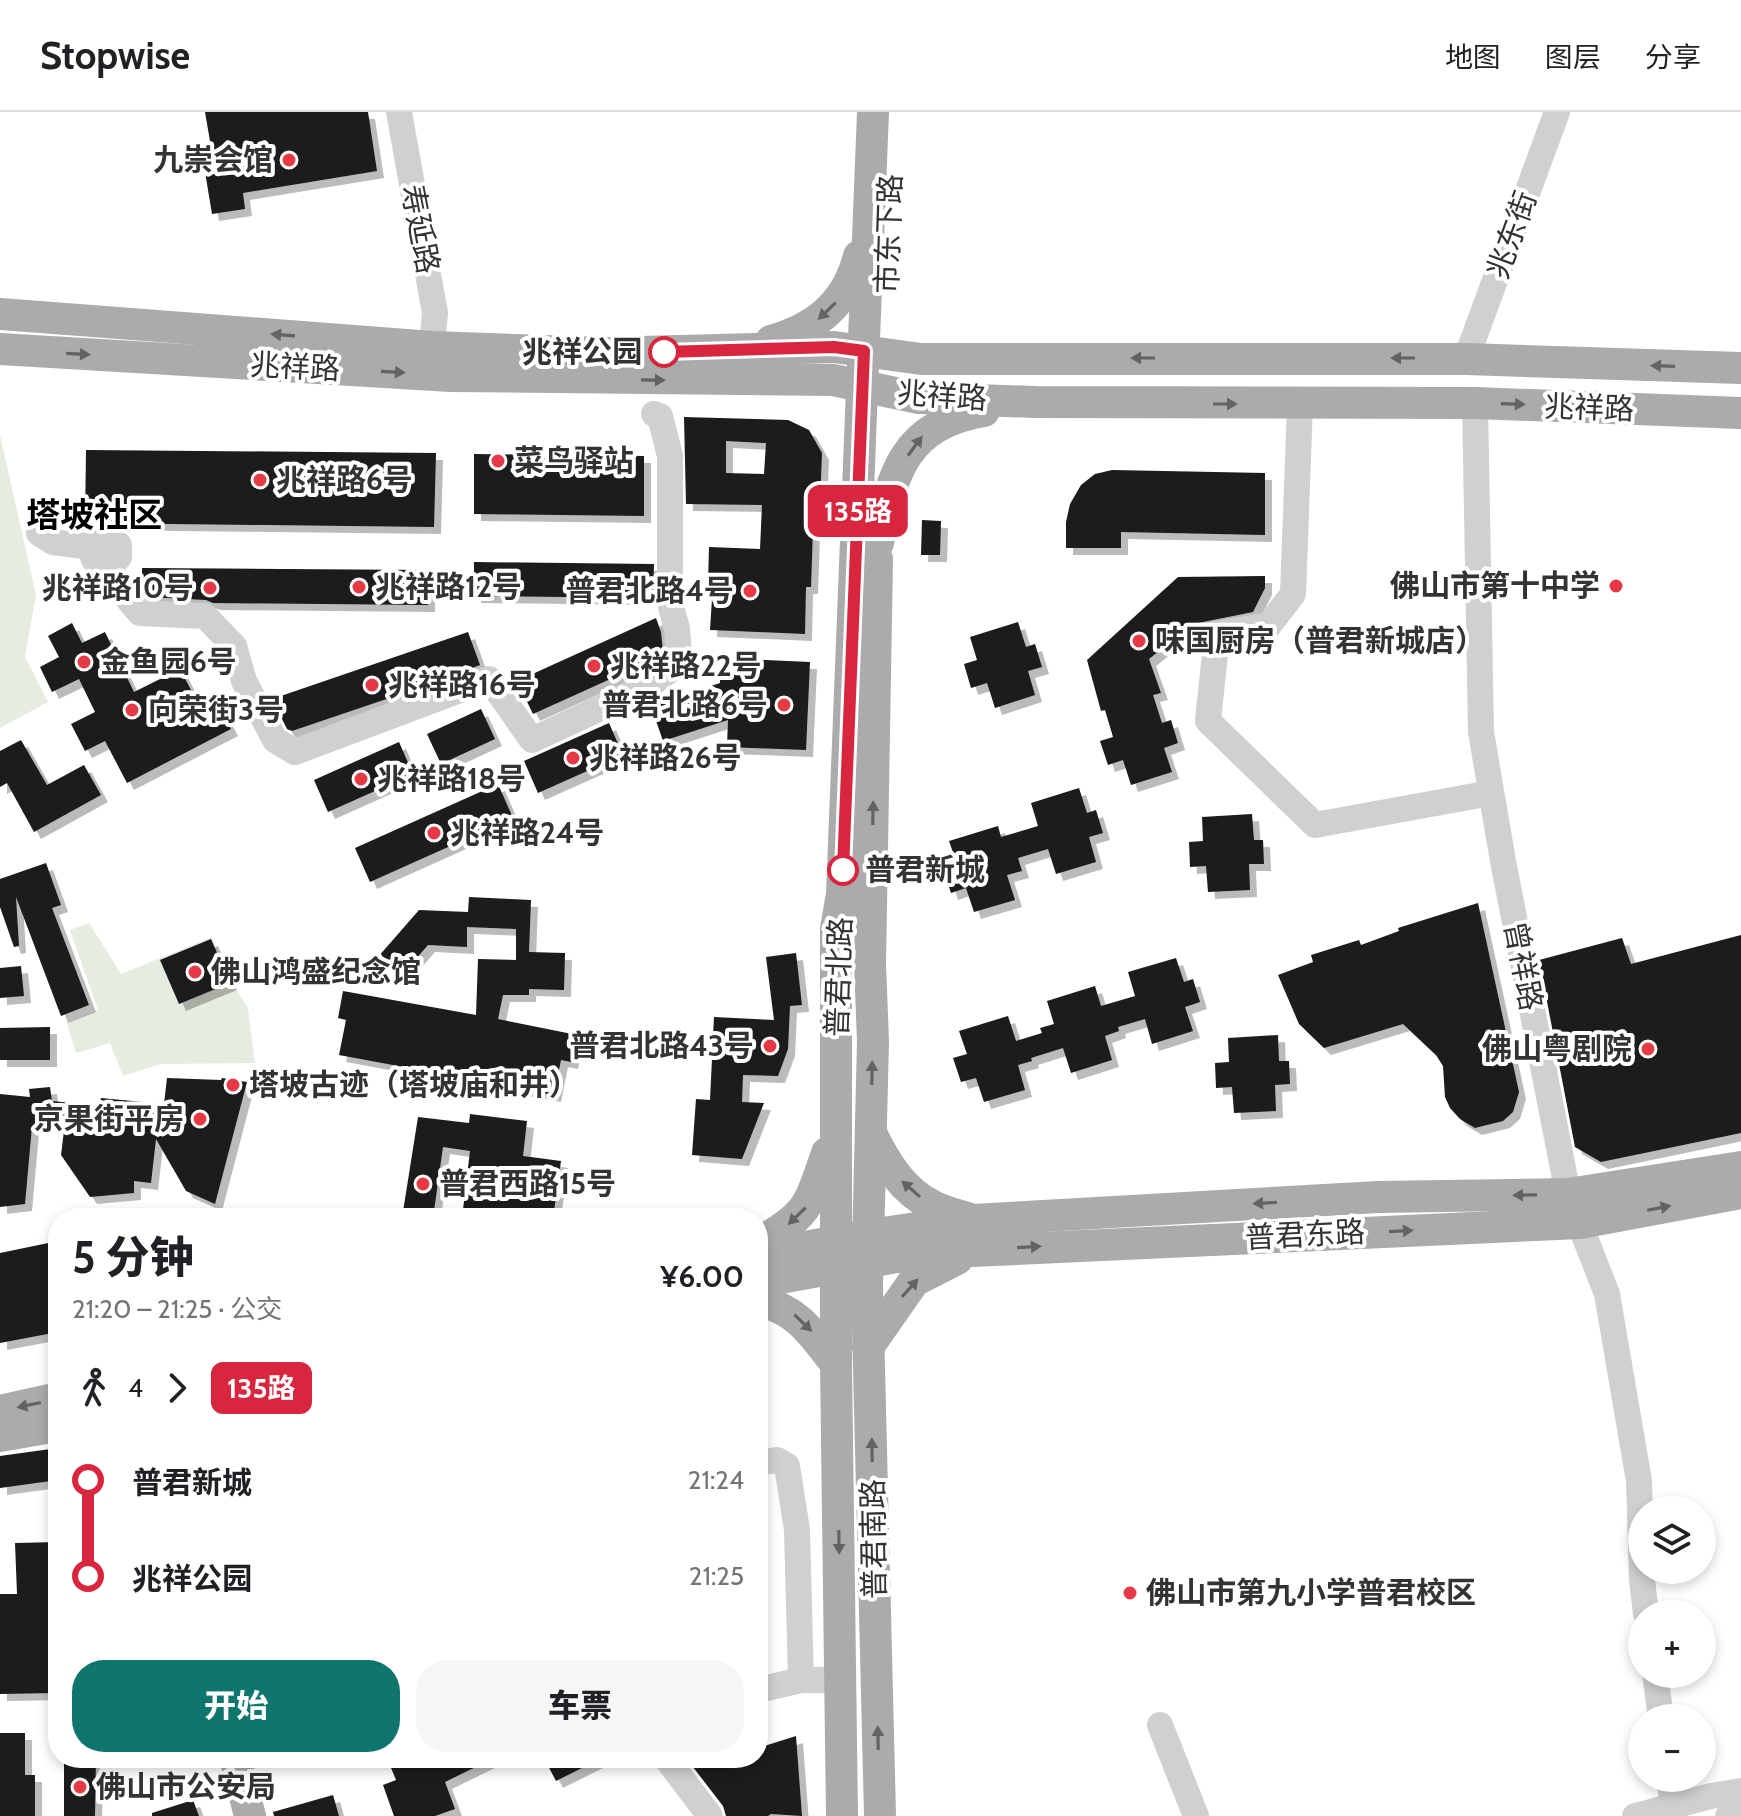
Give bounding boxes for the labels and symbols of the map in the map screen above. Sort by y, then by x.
place label: 九崇会馆 [153,141,273,178]
marker: 九崇会馆 [280,151,298,169]
street label: 市东下路 [868,173,909,295]
street label: 寿延路 [394,181,447,277]
street label: 兆东街 [1479,186,1544,283]
one-way arrow [818,302,837,320]
one-way arrow [270,328,295,341]
place label: 兆祥公园 [522,333,642,370]
marker: 兆祥公园 [649,337,679,367]
street label: 兆祥路 [249,346,341,387]
one-way arrow [66,348,91,361]
one-way arrow [1130,352,1155,364]
one-way arrow [1390,352,1415,364]
one-way arrow [1650,359,1675,372]
one-way arrow [381,366,406,379]
one-way arrow [641,374,666,386]
street label: 兆祥路 [896,374,988,417]
street label: 兆祥路 [1543,387,1635,428]
one-way arrow [1213,398,1238,410]
one-way arrow [1501,398,1526,411]
one-way arrow [907,435,922,456]
place label: 菜鸟驿站 [514,442,634,479]
marker: 菜鸟驿站 [489,452,507,470]
place label: 兆祥路6号 [276,461,413,498]
marker: 兆祥路6号 [251,471,269,489]
line badge: 135路 [802,485,914,537]
district label: 塔坡社区 [26,494,162,536]
place label: 佛山市第十中学 [1390,567,1600,604]
place label: 兆祥路12号 [375,568,522,605]
place label: 兆祥路10号 [42,569,194,606]
place label: 普君北路4号 [565,572,734,609]
marker: 佛山市第十中学 [1607,577,1625,595]
marker: 兆祥路12号 [350,578,368,596]
marker: 兆祥路10号 [201,579,219,597]
marker: 普君北路4号 [741,582,759,600]
place label: 味国厨房（普君新城店） [1155,622,1485,659]
marker: 味国厨房（普君新城店） [1130,632,1148,650]
place label: 金鱼园6号 [100,643,237,680]
place label: 兆祥路22号 [610,647,762,684]
marker: 金鱼园6号 [75,653,93,671]
marker: 兆祥路22号 [585,657,603,675]
place label: 兆祥路16号 [388,666,536,703]
marker: 兆祥路16号 [363,676,381,694]
place label: 普君北路6号 [601,686,768,723]
place label: 向荣街3号 [148,691,284,728]
marker: 普君北路6号 [775,696,793,714]
marker: 向荣街3号 [123,701,141,719]
place label: 兆祥路26号 [589,739,742,776]
marker: 兆祥路26号 [564,749,582,767]
place label: 兆祥路18号 [377,760,526,797]
marker: 兆祥路18号 [352,770,370,788]
one-way arrow [867,800,879,825]
place label: 兆祥路24号 [450,814,605,851]
marker: 兆祥路24号 [425,824,443,842]
place label: 普君新城 [865,851,985,888]
marker: 普君新城 [828,855,858,885]
street label: 普君北路 [818,916,859,1038]
street label: 曾祥路 [1497,918,1550,1014]
place label: 佛山鸿盛纪念馆 [211,953,421,990]
marker: 佛山鸿盛纪念馆 [186,963,204,981]
place label: 普君北路43号 [569,1027,754,1064]
place label: 佛山粤剧院 [1482,1030,1632,1067]
marker: 普君北路43号 [761,1037,779,1055]
marker: 佛山粤剧院 [1639,1040,1657,1058]
one-way arrow [866,1060,878,1085]
place label: 塔坡古迹（塔坡庙和井） [249,1066,579,1103]
marker: 塔坡古迹（塔坡庙和井） [224,1076,242,1094]
place label: 京果街平房 [34,1100,184,1137]
marker: 京果街平房 [191,1110,209,1128]
place label: 普君西路15号 [439,1165,616,1202]
marker: 普君西路15号 [414,1175,432,1193]
one-way arrow [901,1181,921,1198]
one-way arrow [1512,1189,1537,1201]
one-way arrow [1252,1197,1277,1210]
one-way arrow [1647,1201,1672,1213]
one-way arrow [788,1207,807,1225]
street label: 普君东路 [1244,1213,1366,1256]
one-way arrow [1389,1224,1414,1237]
one-way arrow [1017,1241,1042,1254]
one-way arrow [901,1279,919,1298]
one-way arrow [793,1314,812,1332]
one-way arrow [16,1399,41,1411]
one-way arrow [865,1437,878,1462]
street label: 普君南路 [854,1479,893,1599]
one-way arrow [833,1530,845,1555]
place label: 佛山市第九小学普君校区 [1146,1574,1476,1611]
marker: 佛山市第九小学普君校区 [1121,1584,1139,1602]
one-way arrow [872,1725,884,1750]
place label: 佛山市公安局 [96,1768,276,1805]
marker: 佛山市公安局 [71,1778,89,1796]

